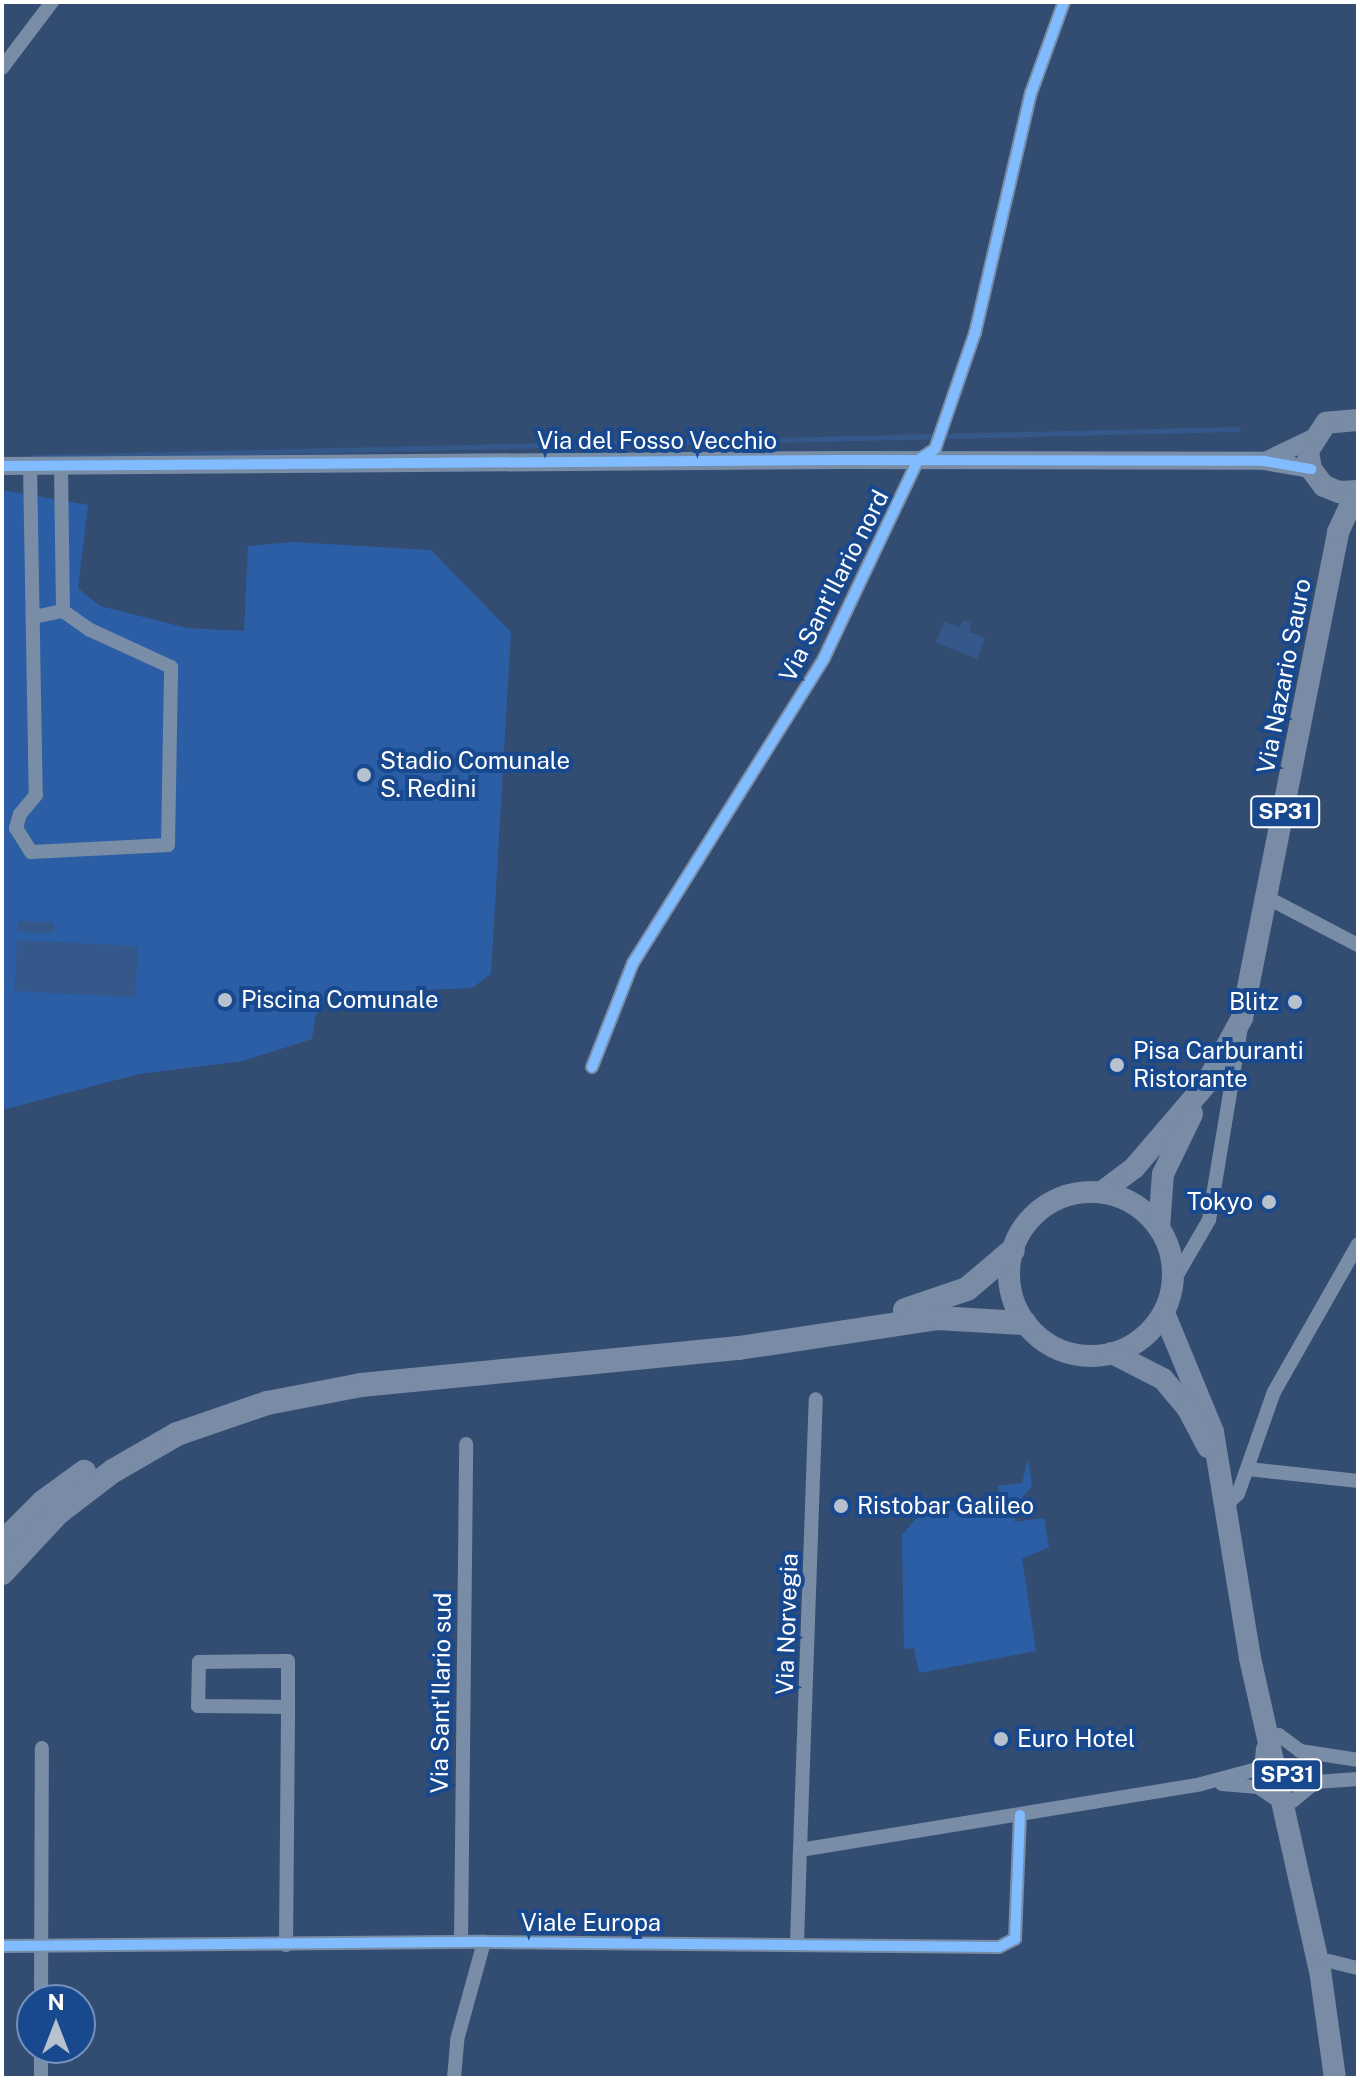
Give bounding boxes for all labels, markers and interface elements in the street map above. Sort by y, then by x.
street label: Via del Fosso Vecchio [536,427,778,455]
street label: Via Sant'Ilario nord [773,485,895,687]
street label: Via Nazario Sauro [1251,576,1317,776]
place label: Stadio Comunale S. Redini [380,747,570,803]
marker: Stadio Comunale S. Redini [355,766,373,784]
road number: SP31 [1249,794,1321,830]
place label: Piscina Comunale [241,986,439,1014]
place label: Blitz [1229,988,1279,1016]
marker: Piscina Comunale [216,991,234,1009]
marker: Blitz [1286,993,1304,1011]
place label: Pisa Carburanti Ristorante [1133,1037,1304,1093]
marker: Pisa Carburanti Ristorante [1108,1056,1126,1074]
place label: Tokyo [1187,1188,1253,1216]
marker: Tokyo [1260,1193,1278,1211]
place label: Ristobar Galileo [857,1492,1034,1520]
marker: Ristobar Galileo [832,1497,850,1515]
street label: Via Norvegia [770,1553,804,1695]
street label: Via Sant'Ilario sud [425,1592,457,1794]
place label: Euro Hotel [1017,1725,1136,1753]
marker: Euro Hotel [992,1730,1010,1748]
road number: SP31 [1251,1757,1323,1793]
street label: Viale Europa [521,1909,661,1937]
north arrow [16,1984,96,2064]
text: N [47,1989,65,2015]

